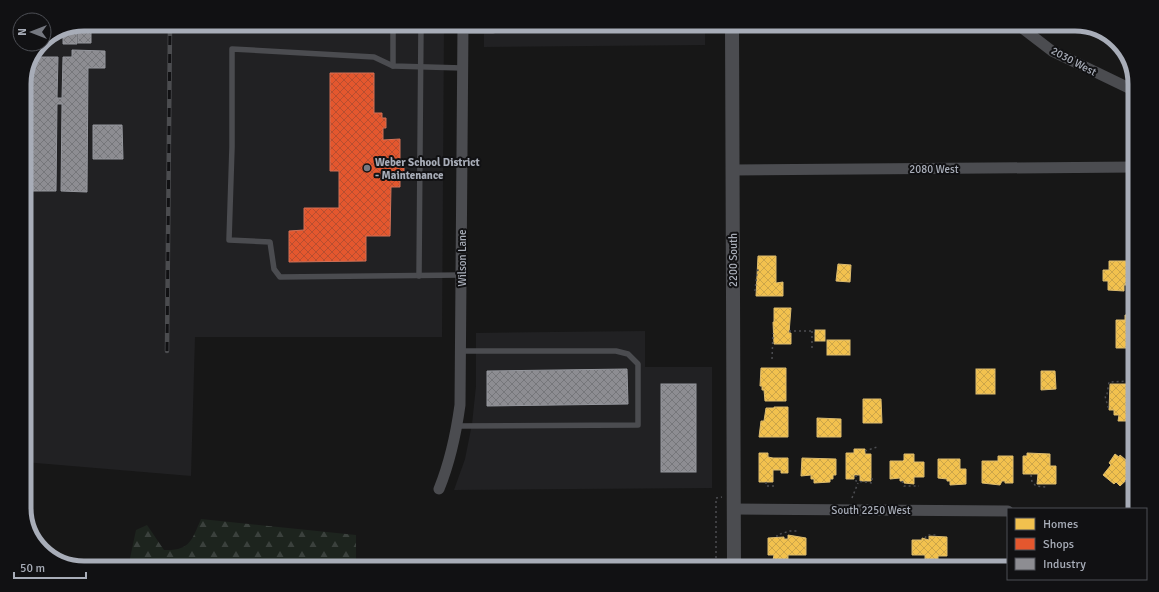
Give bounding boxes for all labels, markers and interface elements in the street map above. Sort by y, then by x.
north arrow [12,12,52,52]
text: N [16,28,29,36]
street label: 2030 West [1049,44,1099,79]
place label: Weber School District - Maintenance [375,156,480,182]
marker: Weber School District - Maintenance [362,163,372,173]
street label: 2080 West [909,163,959,176]
street label: Wilson Lane [456,229,469,287]
street label: 2200 South [727,233,740,287]
street label: South 2250 West [831,504,911,517]
legend [1007,508,1147,580]
text: Homes [1043,517,1078,532]
text: Shops [1043,537,1074,552]
scale bar [14,554,86,580]
text: Industry [1043,557,1086,572]
text: 50 m [20,561,45,576]

